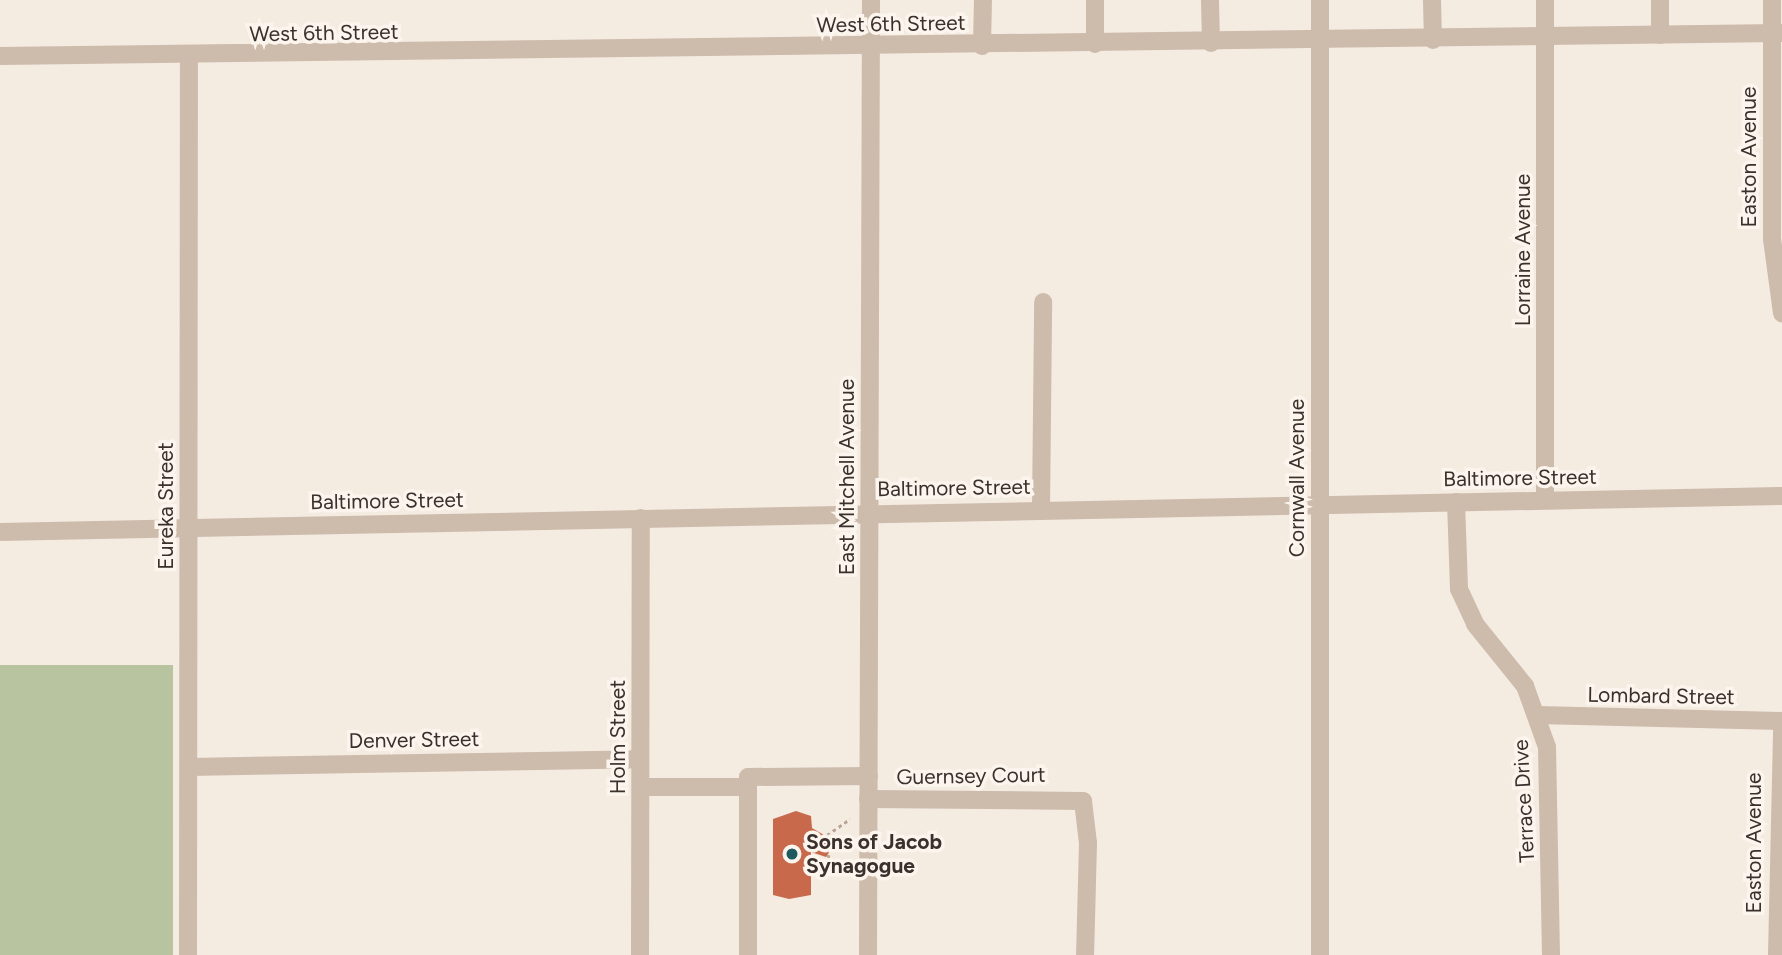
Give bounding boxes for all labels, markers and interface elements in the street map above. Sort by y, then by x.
street label: West 6th Street [816,10,966,38]
street label: West 6th Street [249,19,399,47]
street label: Easton Avenue [1736,87,1762,227]
street label: Lorraine Avenue [1510,174,1536,326]
street label: East Mitchell Avenue [834,379,860,575]
street label: Cornwall Avenue [1284,399,1310,557]
street label: Eureka Street [153,442,179,570]
street label: Baltimore Street [1443,464,1597,492]
street label: Baltimore Street [877,474,1031,502]
street label: Baltimore Street [310,487,464,515]
street label: Holm Street [605,680,631,794]
street label: Lombard Street [1587,682,1735,710]
street label: Denver Street [348,726,480,754]
street label: Terrace Drive [1508,739,1540,863]
street label: Guernsey Court [896,762,1046,790]
street label: Easton Avenue [1741,773,1767,913]
place label: Sons of Jacob Synagogue [806,829,942,879]
marker: Sons of Jacob Synagogue [784,846,800,862]

